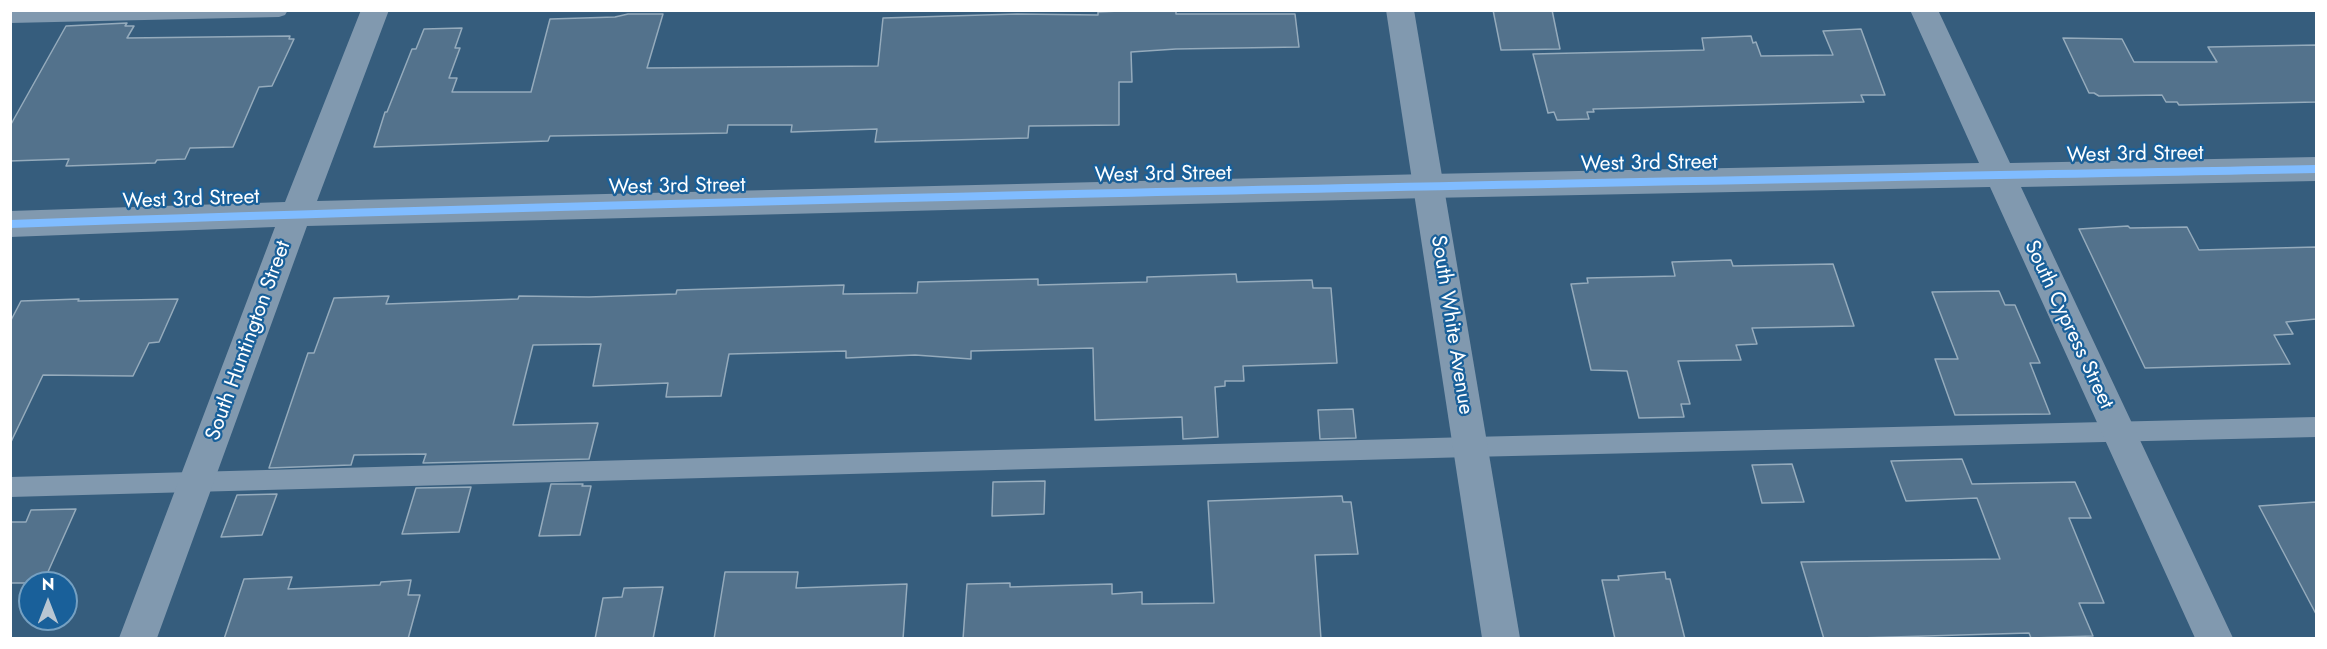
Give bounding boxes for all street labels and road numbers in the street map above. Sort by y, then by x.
street label: West 3rd Street [2066,141,2204,169]
street label: West 3rd Street [1580,150,1718,178]
street label: West 3rd Street [1094,161,1232,189]
street label: West 3rd Street [608,173,746,201]
street label: West 3rd Street [122,185,260,215]
street label: South White Avenue [1424,234,1478,416]
street label: South Cypress Street [2018,237,2118,413]
street label: South Huntington Street [201,238,297,444]

